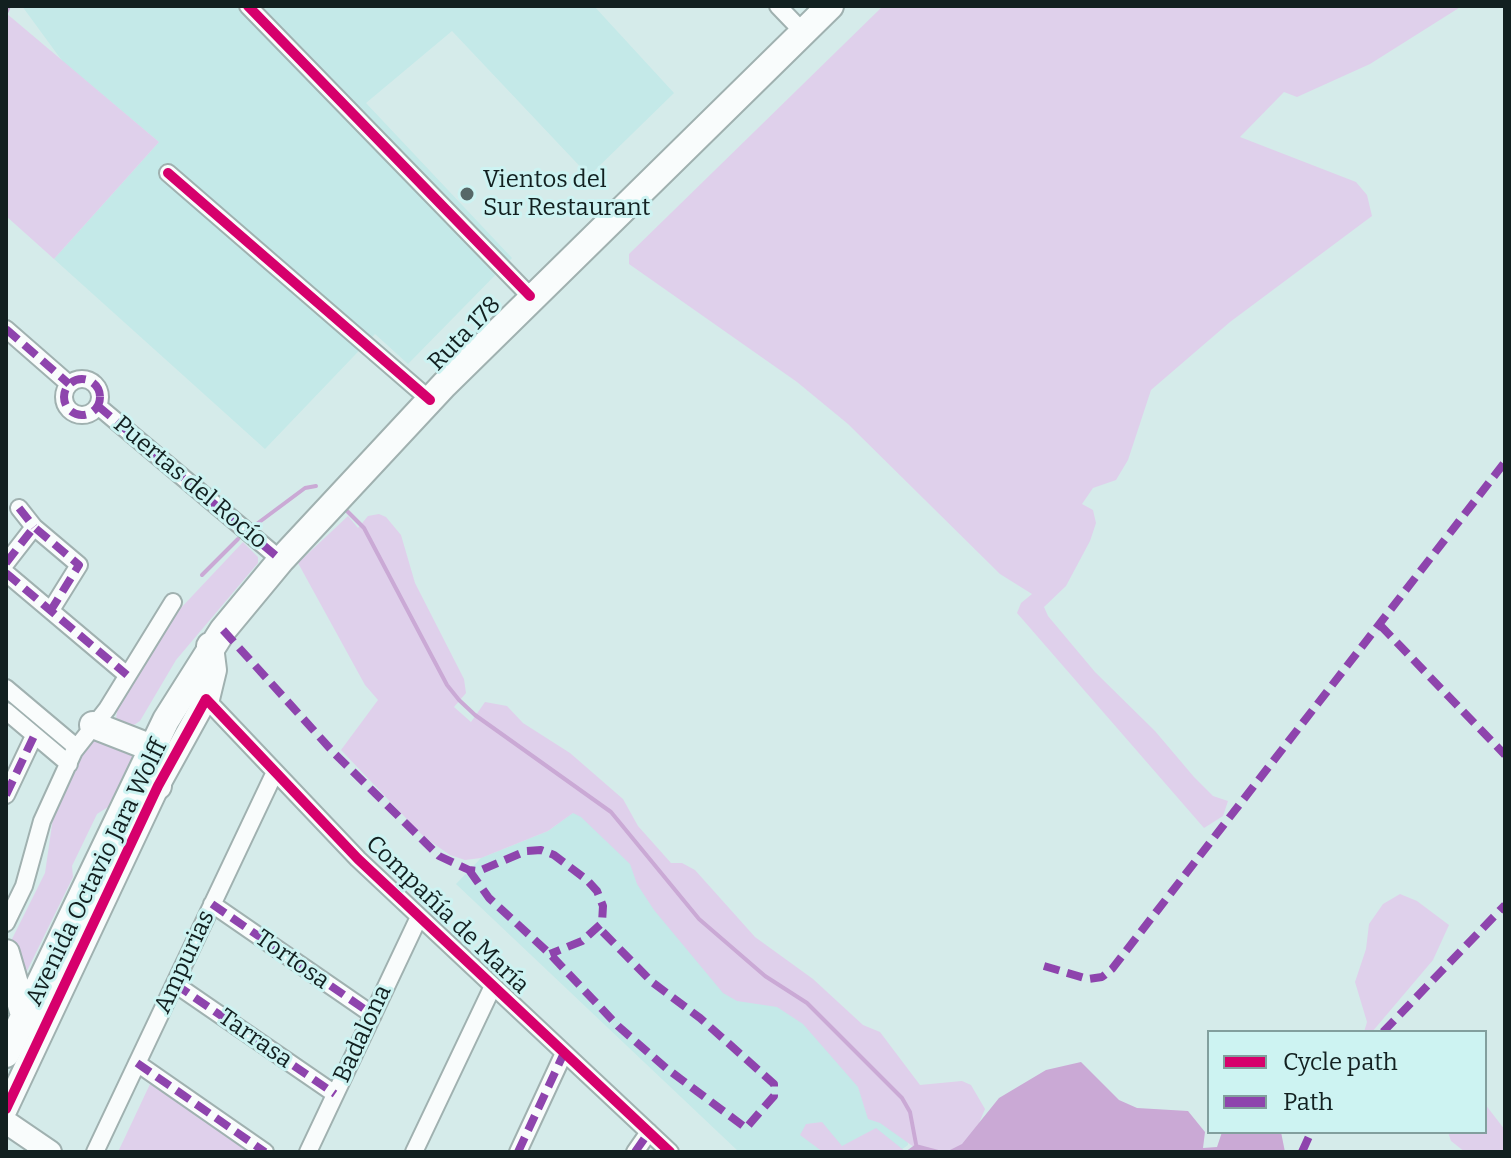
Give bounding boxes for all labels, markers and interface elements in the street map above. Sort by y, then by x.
place label: Vientos del Sur Restaurant [483,166,650,222]
marker: Vientos del Sur Restaurant [458,185,476,203]
street label: Ruta 178 [423,291,507,377]
street label: Puertas del Rocío [107,410,273,556]
street label: Avenida Octavio Jara Wolff [20,735,174,1011]
street label: Compañía de María [360,830,534,1000]
street label: Ampurias [149,906,221,1018]
street label: Tortosa [249,924,335,996]
street label: Badalona [328,981,398,1087]
street label: Tarrasa [212,1003,298,1075]
legend [1207,1030,1487,1134]
text: Cycle path [1283,1048,1398,1076]
text: Path [1283,1088,1333,1116]

